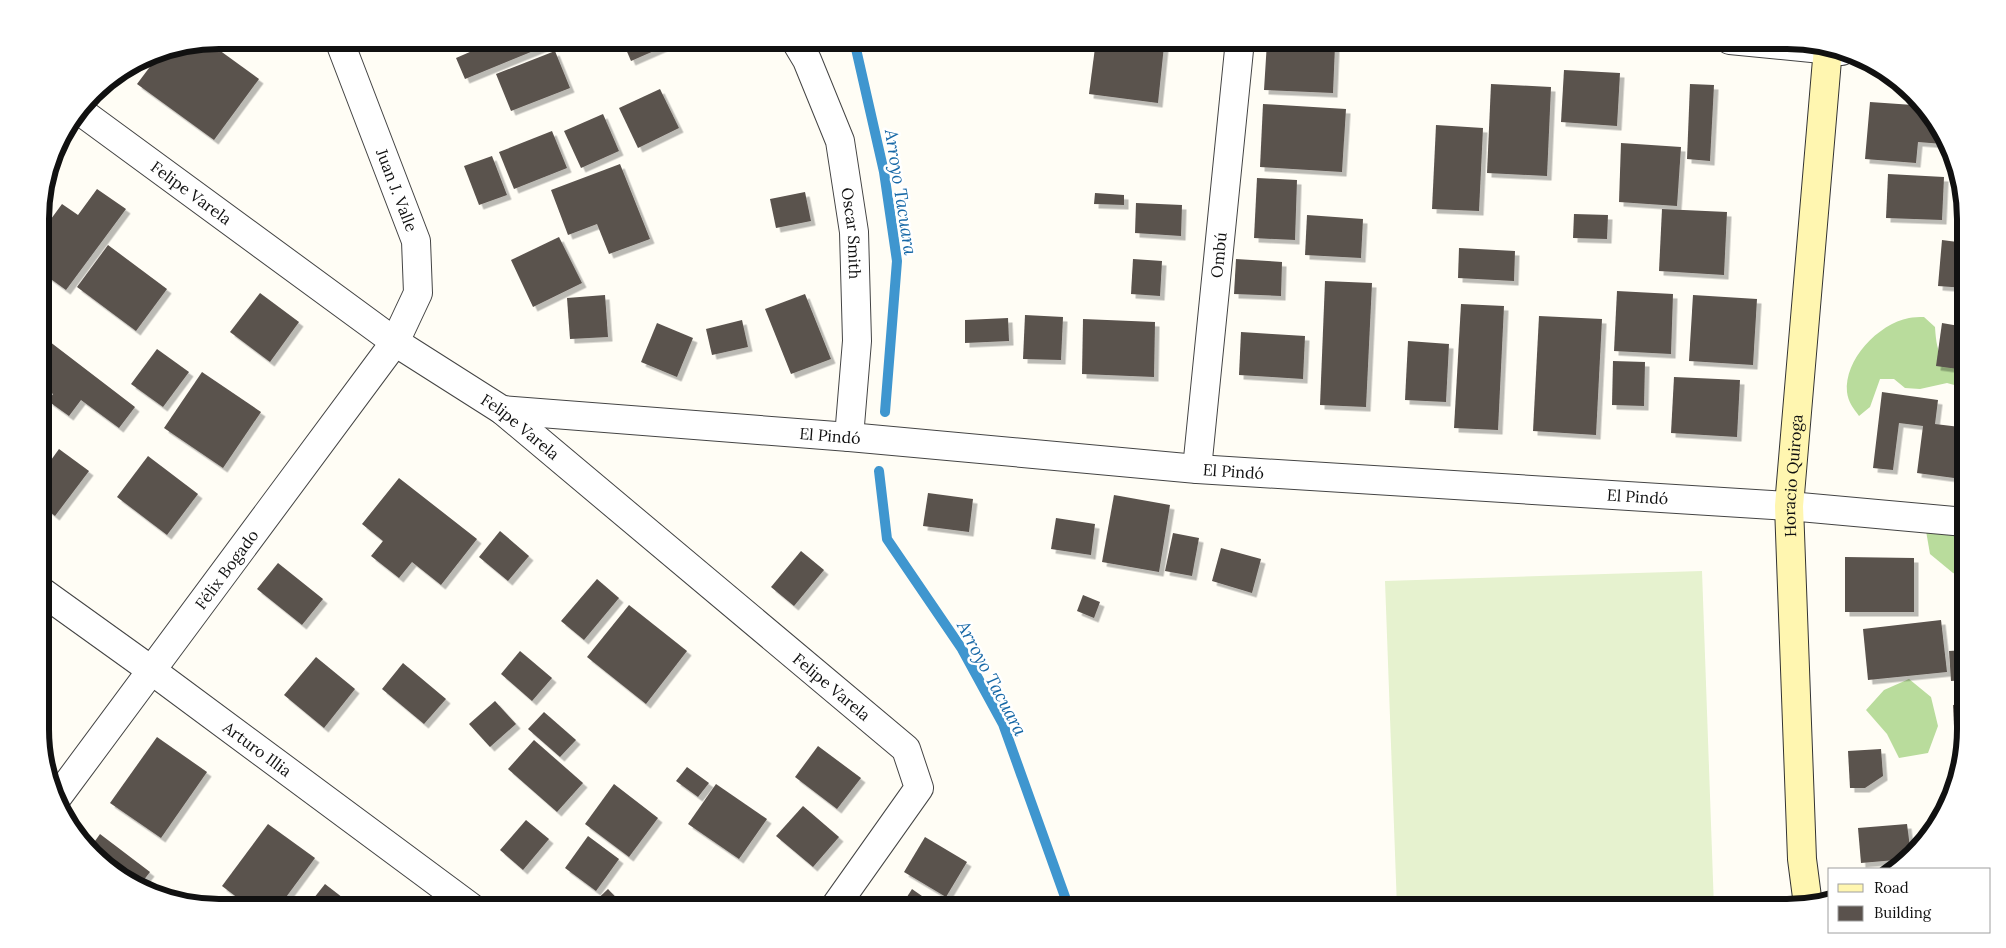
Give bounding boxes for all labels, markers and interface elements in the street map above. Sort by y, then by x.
water label: Arroyo Tacuara [880,126,922,257]
street label: Juan J. Valle [372,145,422,235]
street label: Felipe Varela [147,156,236,229]
street label: Oscar Smith [837,186,865,280]
street label: Ombú [1206,231,1231,279]
street label: Felipe Varela [477,389,564,464]
street label: Horacio Quiroga [1779,413,1807,538]
street label: El Pindó [799,423,862,448]
street label: El Pindó [1202,459,1265,483]
street label: El Pindó [1606,485,1669,508]
street label: Félix Bogado [190,526,262,613]
water label: Arroyo Tacuara [952,616,1032,740]
street label: Felipe Varela [789,649,875,725]
street label: Arturo Illia [219,716,296,781]
legend [1828,868,1991,933]
text: Road [1874,878,1909,897]
text: Building [1874,903,1932,922]

